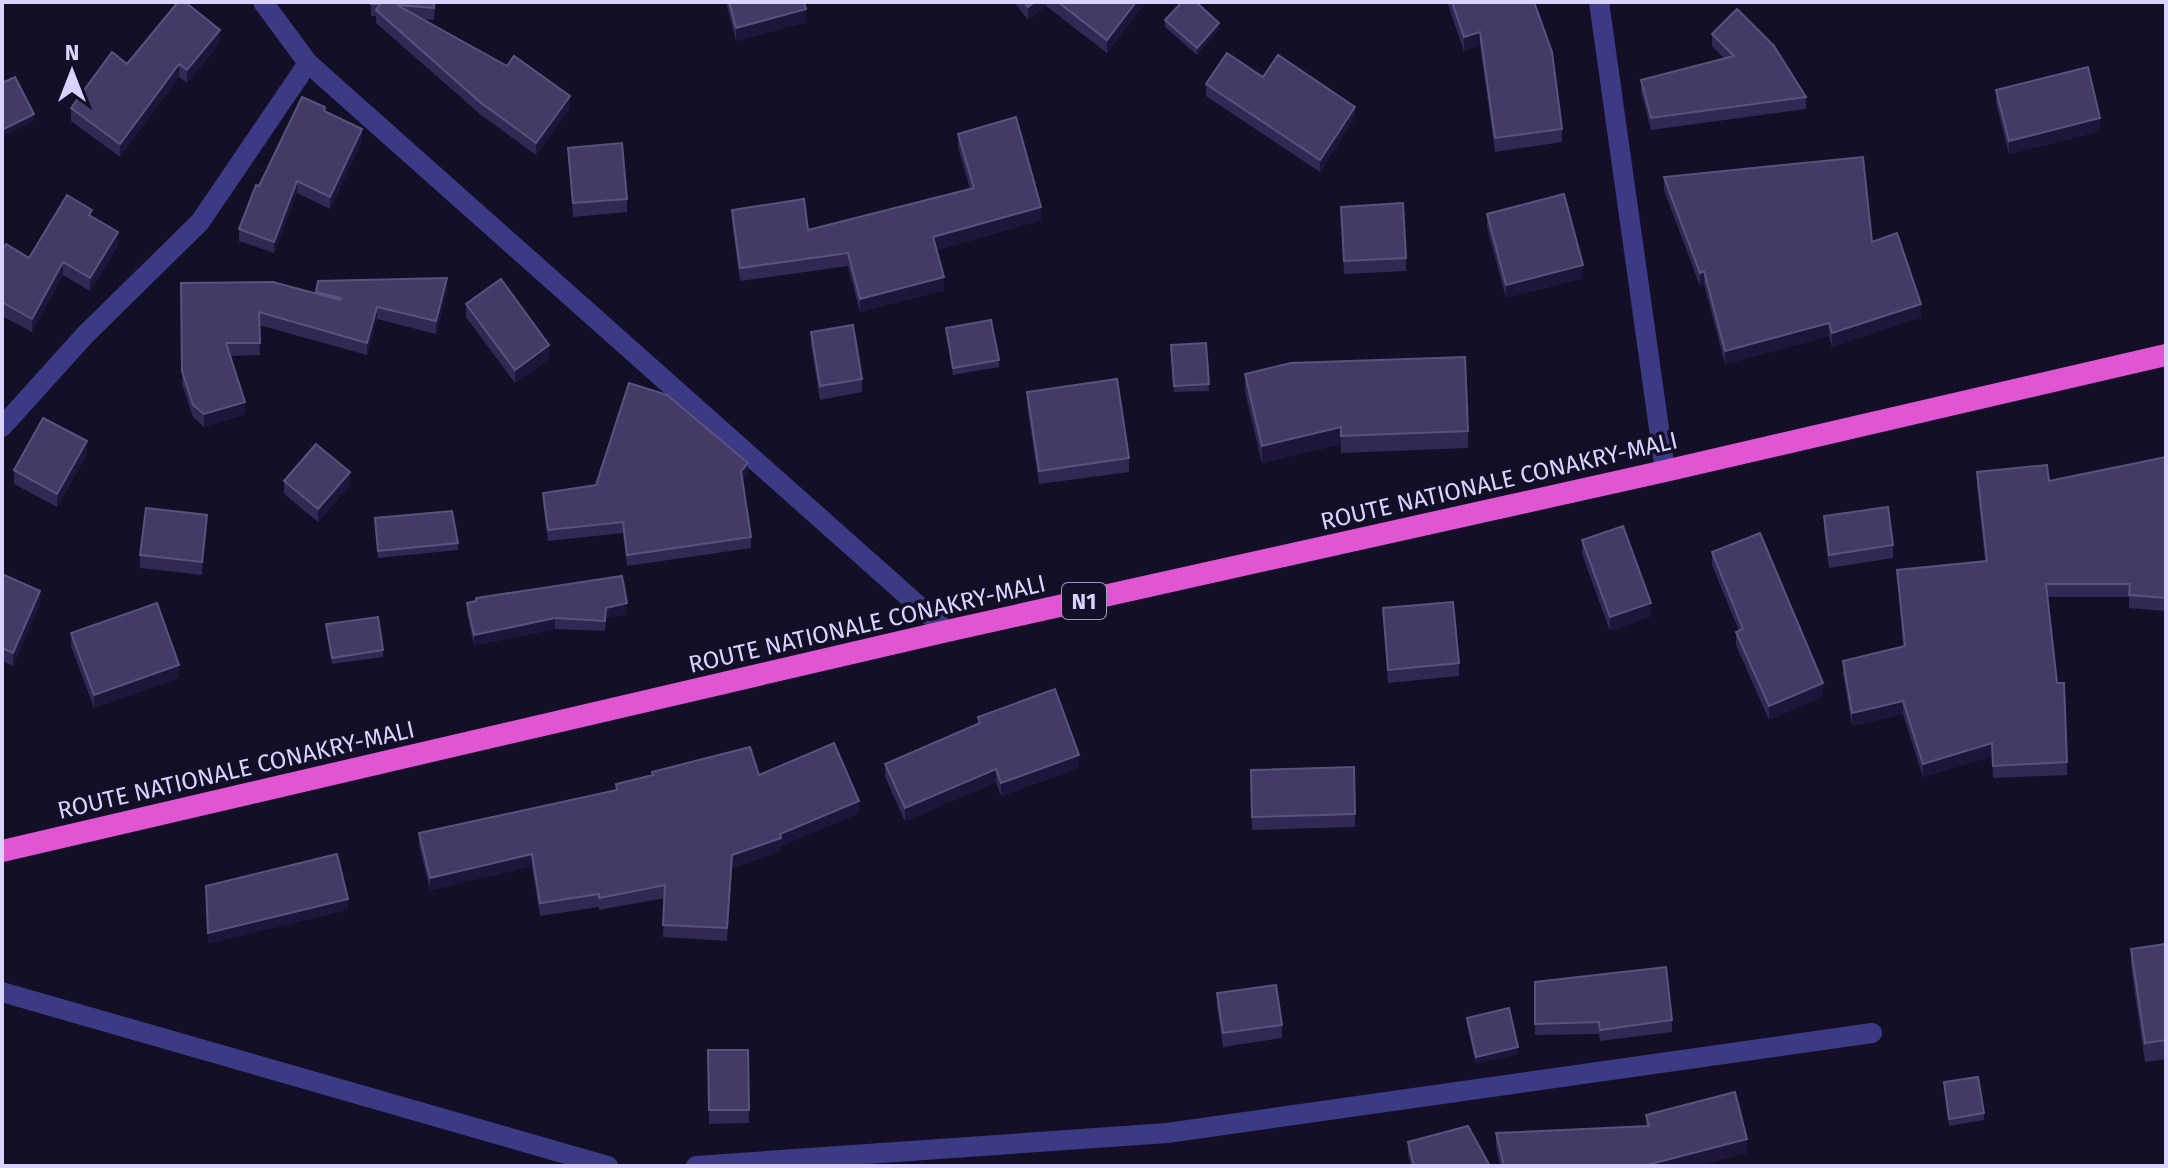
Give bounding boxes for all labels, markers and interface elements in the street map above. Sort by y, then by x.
north arrow [32,32,112,112]
text: N [65,39,79,66]
street label: ROUTE NATIONALE CONAKRY-MALI [1318,426,1680,536]
street label: ROUTE NATIONALE CONAKRY-MALI [686,569,1048,679]
road number: N1 [1062,583,1106,619]
street label: ROUTE NATIONALE CONAKRY-MALI [55,715,417,825]

